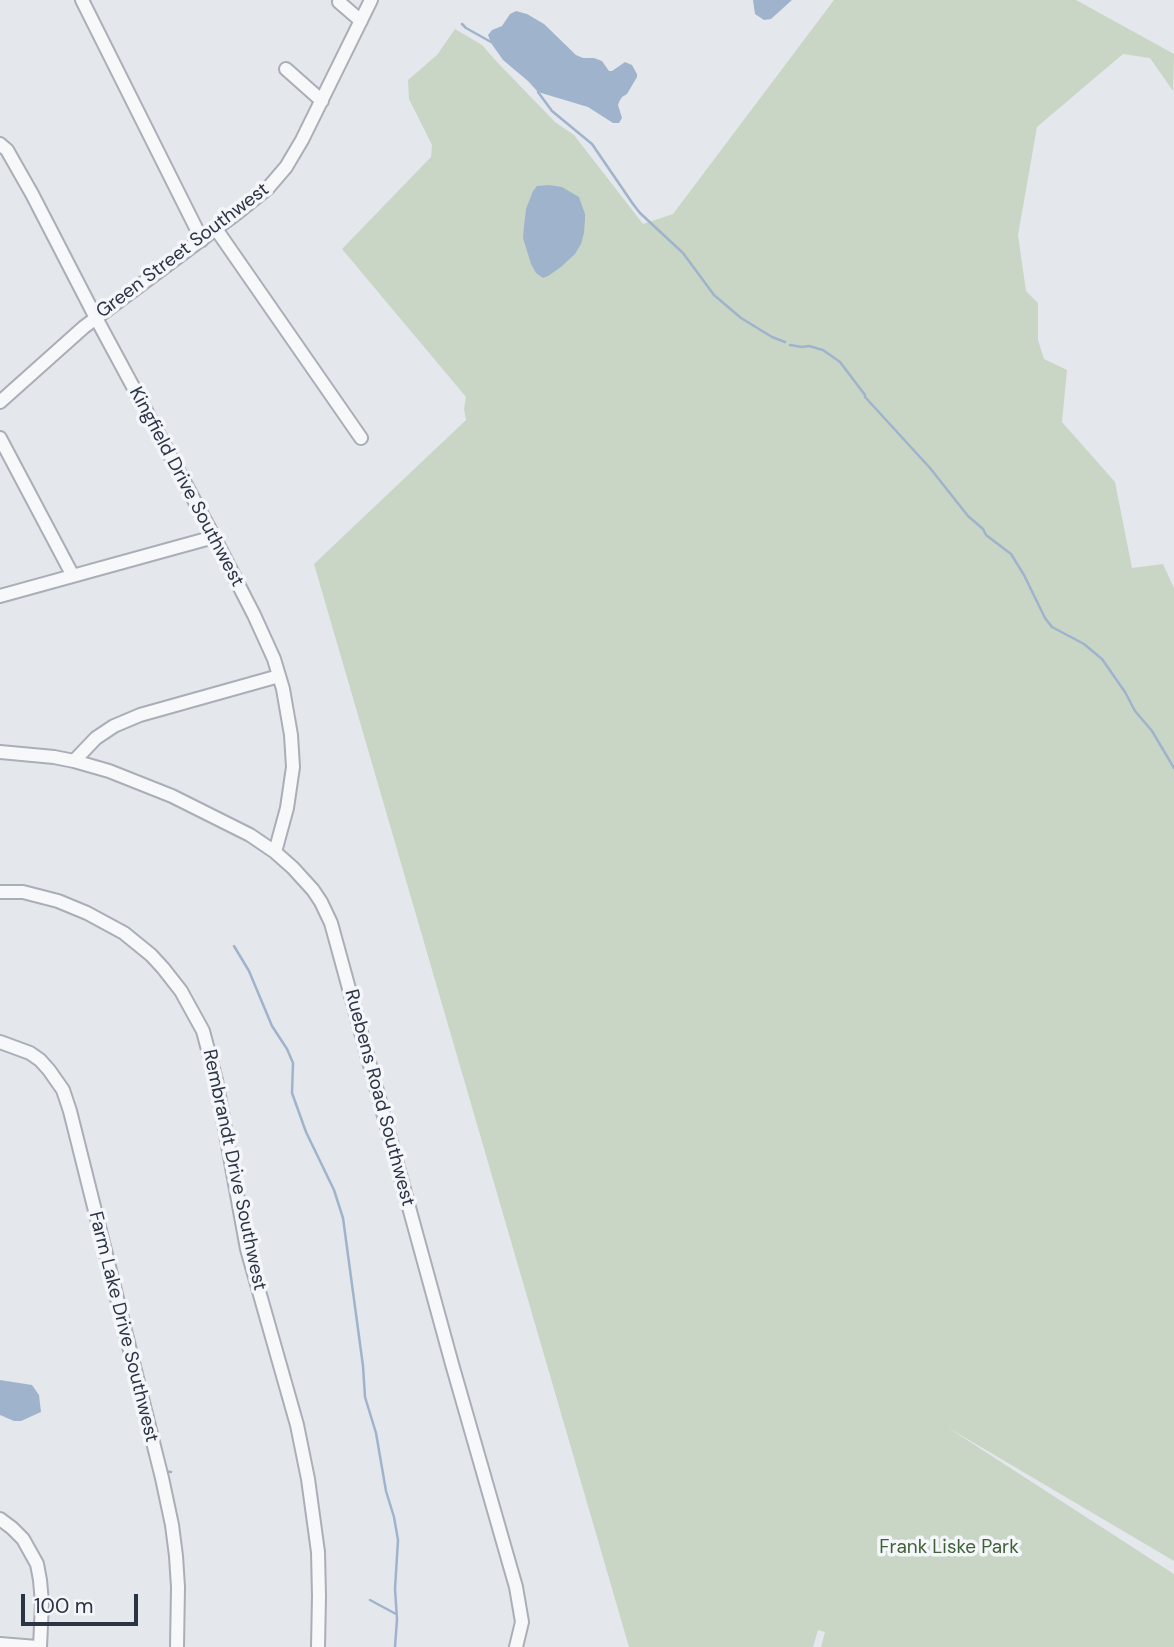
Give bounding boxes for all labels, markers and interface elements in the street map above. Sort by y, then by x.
street label: Green Street Southwest [92,179,274,323]
street label: Kingfield Drive Southwest [124,383,248,591]
street label: Ruebens Road Southwest [339,987,419,1209]
street label: Rembrandt Drive Southwest [197,1047,271,1293]
street label: Farm Lake Drive Southwest [83,1209,163,1445]
park label: Frank Liske Park [879,1537,1019,1559]
scale bar [24,1580,142,1624]
text: 100 m [34,1592,94,1620]

